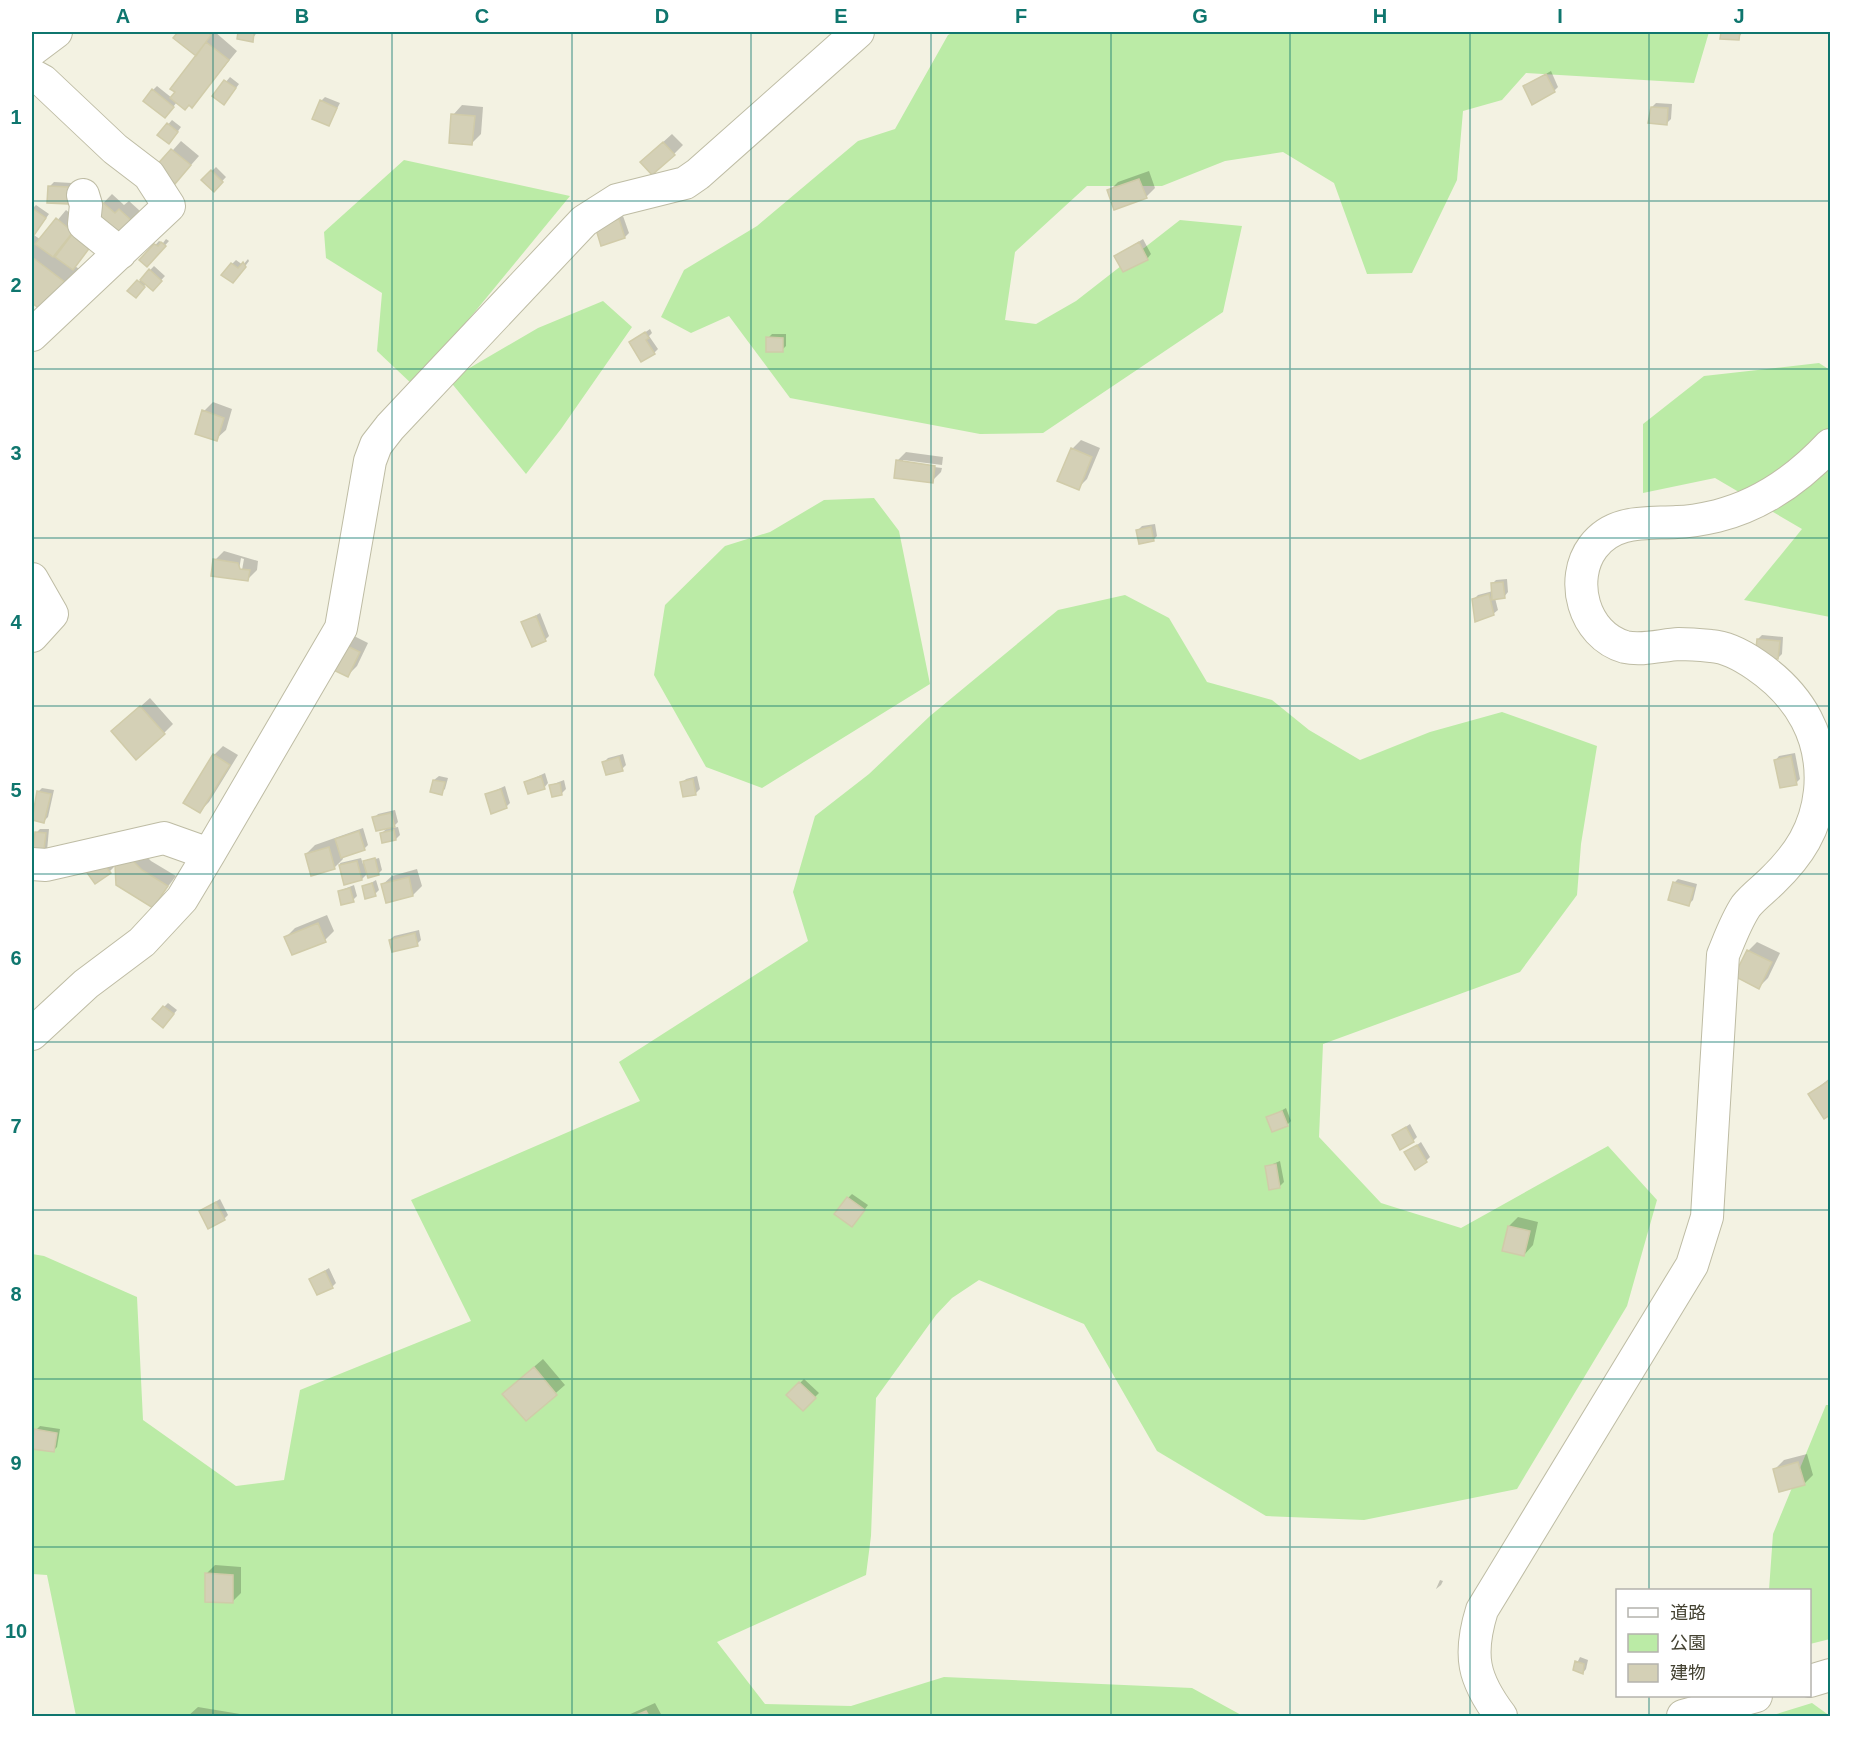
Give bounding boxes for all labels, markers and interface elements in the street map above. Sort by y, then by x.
text: A [116,5,130,27]
text: B [295,5,309,27]
text: C [475,5,489,27]
text: D [655,5,669,27]
text: E [834,5,848,27]
text: F [1015,5,1027,27]
text: G [1192,5,1208,27]
text: H [1373,5,1387,27]
text: I [1557,5,1563,27]
text: J [1733,5,1745,27]
text: 1 [10,106,22,128]
text: 2 [10,274,22,296]
text: 3 [10,442,22,464]
text: 4 [10,611,22,633]
text: 5 [10,779,22,801]
text: 6 [10,947,22,969]
text: 7 [10,1115,22,1137]
text: 8 [10,1283,22,1305]
text: 9 [10,1452,22,1474]
legend [1616,1589,1811,1697]
text: 道路 [1670,1603,1706,1623]
text: 10 [5,1620,27,1642]
text: 公園 [1670,1633,1706,1653]
text: 建物 [1670,1663,1706,1683]

